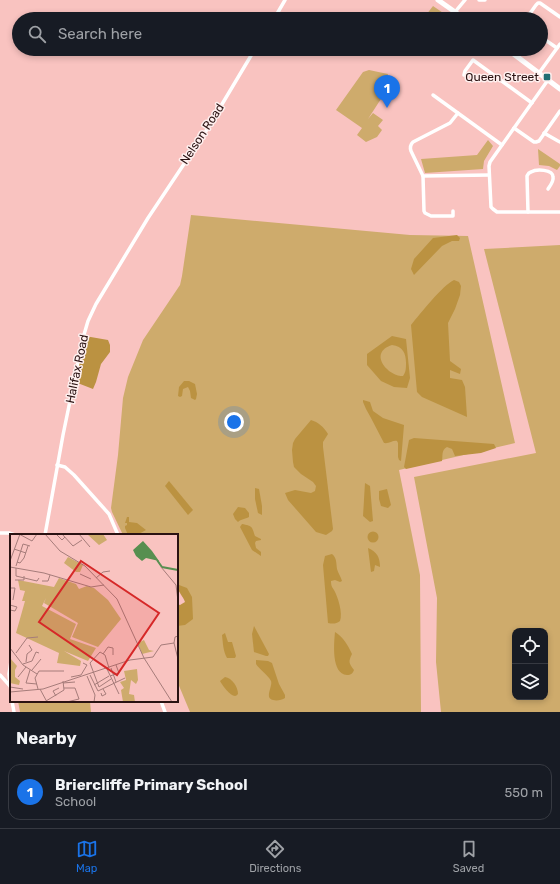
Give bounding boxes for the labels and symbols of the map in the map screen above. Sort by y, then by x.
place label: Queen Street [465,70,539,84]
marker: Queen Street [542,72,552,82]
pin: 1 [374,75,400,108]
street label: Nelson Road [177,101,227,167]
street label: Halifax Road [63,333,91,405]
your location [224,412,244,432]
inset map [10,534,178,702]

